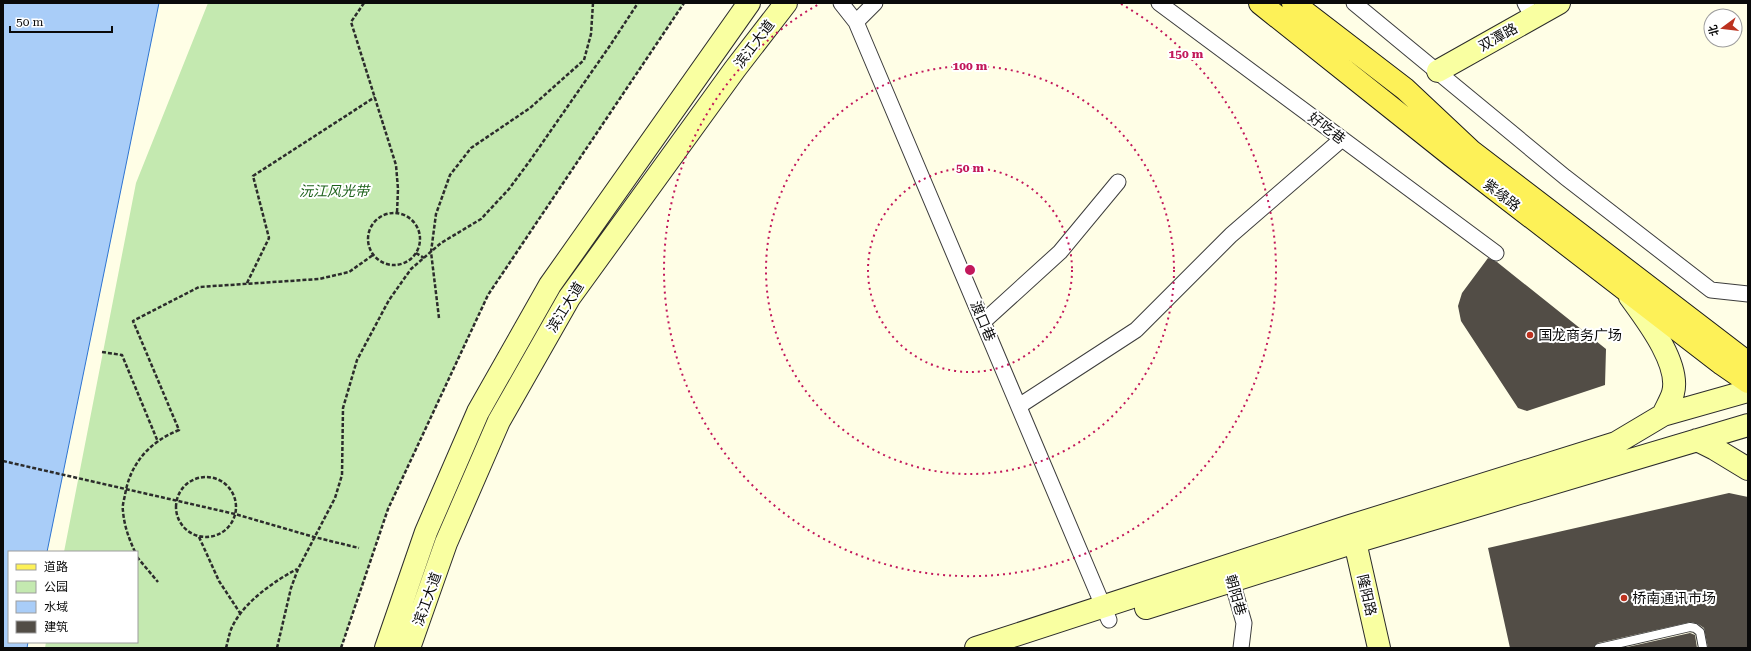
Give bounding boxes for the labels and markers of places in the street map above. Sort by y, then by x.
centre of rings [963,263,977,277]
place label: 国龙商务广场 [1538,327,1622,343]
marker: 国龙商务广场 [1525,330,1535,340]
place label: 桥南通讯市场 [1632,590,1716,606]
marker: 桥南通讯市场 [1619,593,1629,603]

